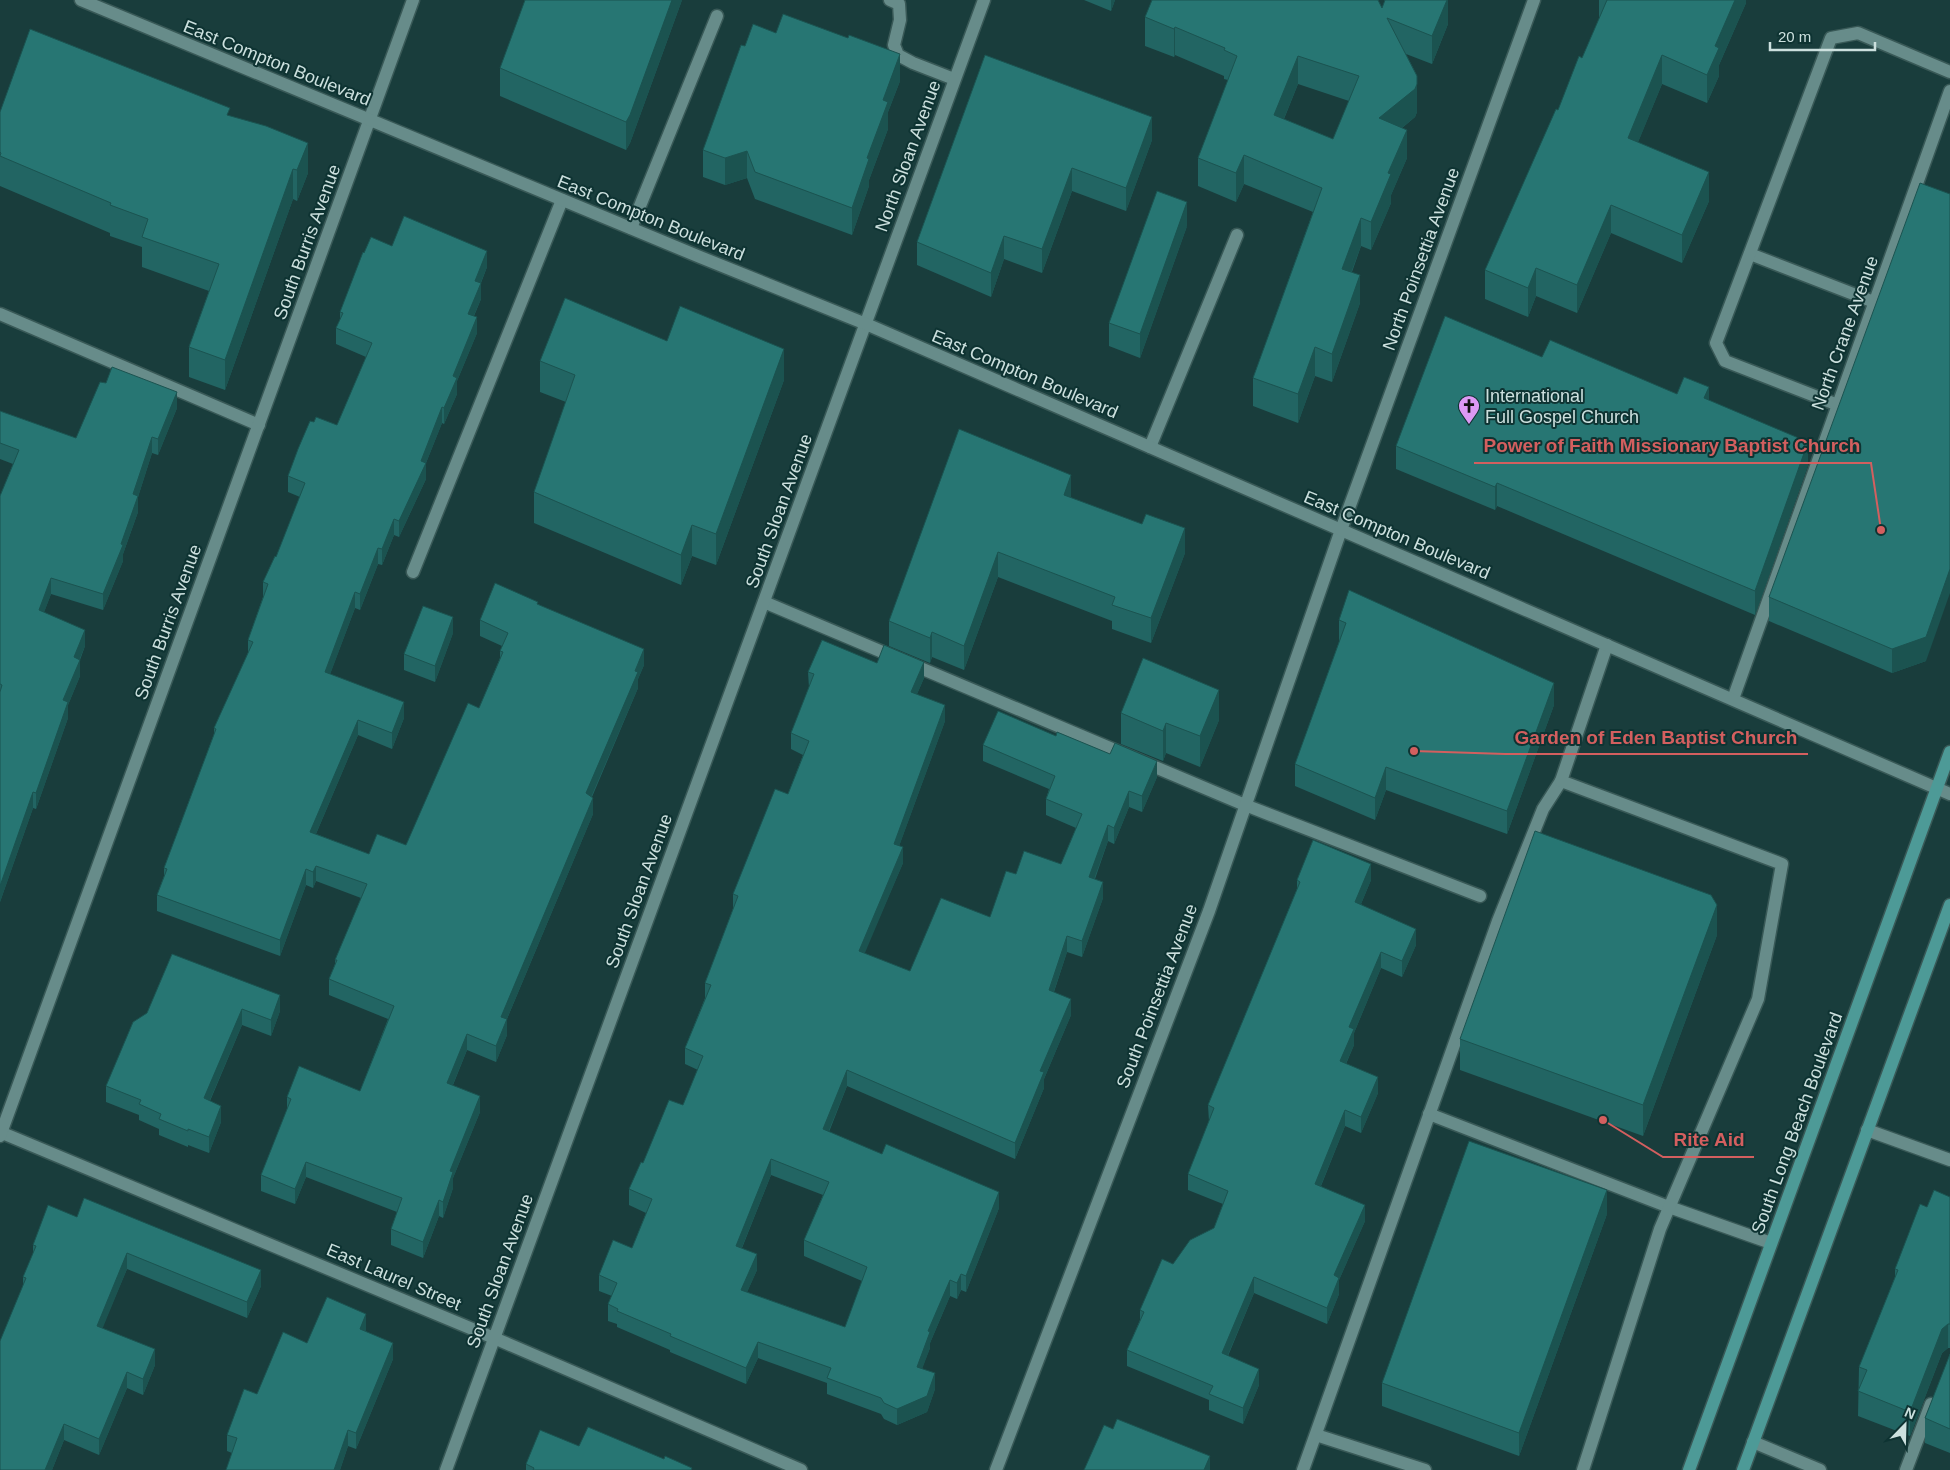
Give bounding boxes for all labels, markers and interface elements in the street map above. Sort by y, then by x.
street label: East Compton Boulevard [180,16,374,110]
scale bar [1770,20,1875,52]
text: 20 m [1778,28,1811,45]
street label: North Sloan Avenue [871,77,945,235]
street label: South Burris Avenue [270,162,344,322]
street label: North Poinsettia Avenue [1379,165,1463,353]
street label: East Compton Boulevard [554,171,748,265]
street label: North Crane Avenue [1808,253,1882,413]
street label: East Compton Boulevard [929,326,1121,422]
place label: International Full Gospel Church [1485,386,1639,427]
church icon: International Full Gospel Church [1457,394,1481,425]
callout: Power of Faith Missionary Baptist Church [1474,429,1871,463]
street label: South Sloan Avenue [742,431,816,591]
text: Power of Faith Missionary Baptist Church [1484,435,1860,456]
street label: East Compton Boulevard [1301,487,1493,583]
street label: South Burris Avenue [131,542,205,702]
callout: Garden of Eden Baptist Church [1505,720,1808,754]
text: Garden of Eden Baptist Church [1515,727,1797,748]
street label: South Sloan Avenue [602,811,676,971]
street label: South Poinsettia Avenue [1113,901,1201,1091]
street label: South Long Beach Boulevard [1748,1010,1846,1236]
callout: Rite Aid [1663,1123,1754,1157]
text: Rite Aid [1673,1129,1745,1150]
street label: South Sloan Avenue [463,1191,537,1351]
street label: East Laurel Street [324,1240,464,1314]
north arrow [1880,1400,1930,1450]
text: N [1902,1404,1918,1422]

